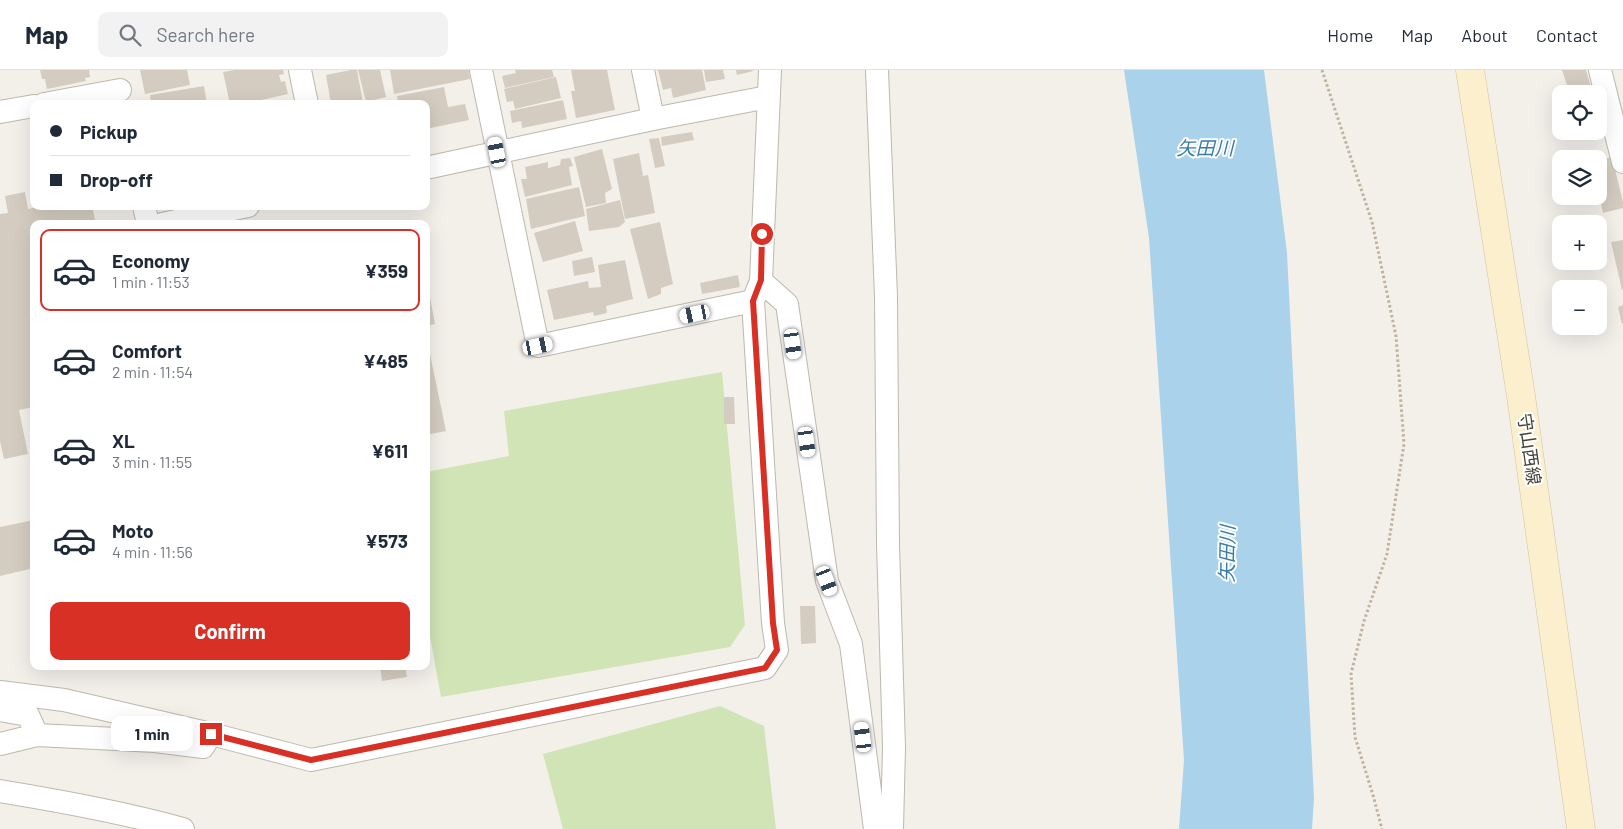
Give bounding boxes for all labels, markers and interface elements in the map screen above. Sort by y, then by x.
search box [98,12,448,57]
text: Map [25,20,68,49]
icon: search [116,21,144,49]
text: Search here [156,23,255,46]
text: Home [1327,24,1373,46]
text: Map [1401,24,1433,46]
text: About [1461,24,1508,46]
text: Contact [1536,24,1598,46]
map controls [1552,85,1607,335]
button: locate [1552,85,1607,140]
text: Pickup [80,120,138,143]
car [486,136,507,168]
water label: 矢田川 [1176,136,1235,159]
button: layers [1552,150,1607,205]
text: Drop-off [80,168,153,191]
button: + [1552,215,1607,270]
route start [751,223,773,245]
icon: car [52,248,97,293]
text: Economy [112,249,190,272]
text: ¥359 [364,259,408,282]
text: 1 min · 11:53 [112,272,190,291]
button: − [1552,280,1607,335]
car [678,304,711,324]
car [783,328,802,360]
car [521,336,554,356]
icon: car [52,338,97,383]
text: Comfort [112,339,182,362]
text: ¥485 [363,349,408,372]
text: 2 min · 11:54 [112,362,193,381]
street label: 守山西線 [1514,412,1546,486]
car [797,426,816,458]
icon: car [52,428,97,473]
text: XL [112,429,135,452]
text: ¥611 [371,439,408,462]
text: 3 min · 11:55 [112,452,192,471]
icon: car [52,518,97,563]
text: Moto [112,519,154,542]
water label: 矢田川 [1215,523,1239,583]
text: ¥573 [365,529,408,552]
text: 4 min · 11:56 [112,542,193,561]
car [814,564,839,598]
button: Confirm [50,602,410,660]
callout: 1 min [111,716,194,752]
car [853,721,872,753]
route end [200,723,222,745]
text: 1 min [134,724,170,743]

